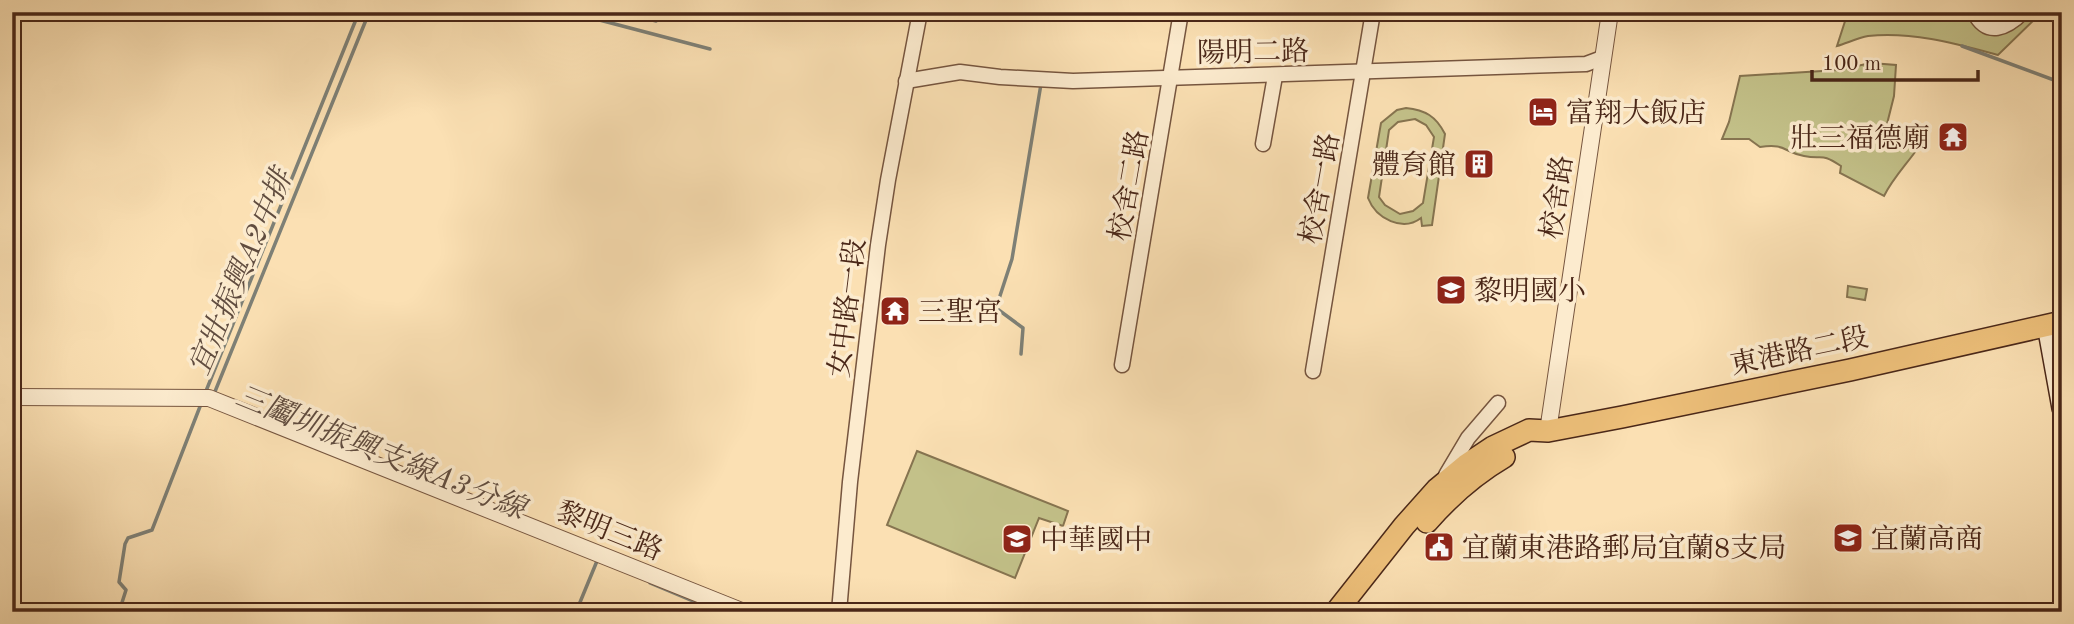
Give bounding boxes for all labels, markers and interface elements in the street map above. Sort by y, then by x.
street label: 陽明二路 [1197,36,1309,69]
scale bar [1812,38,1978,82]
text: 100 m [1822,54,1881,75]
hotel icon: 富翔大飯店 [1526,95,1560,129]
place label: 富翔大飯店 [1566,98,1706,129]
temple icon: 壯三福德廟 [1936,120,1970,154]
place label: 壯三福德廟 [1790,123,1930,154]
street label: 校舍二路 [1104,127,1154,243]
street label: 校舍一路 [1295,130,1345,246]
building icon: 體育館 [1462,147,1496,181]
place label: 體育館 [1372,150,1456,181]
street label: 校舍路 [1536,153,1579,241]
water label: 宜壯振興A2中排 [182,161,300,380]
street label: 女中路一段 [824,237,871,380]
school or university icon: 黎明國小 [1434,273,1468,307]
place label: 黎明國小 [1474,276,1586,307]
temple icon: 三聖宮 [878,294,912,328]
place label: 三聖宮 [918,297,1002,328]
street label: 東港路二段 [1728,322,1871,381]
water label: 三鬮圳振興支線A3分線 [231,379,533,527]
street label: 黎明三路 [552,496,667,567]
school or university icon: 宜蘭高商 [1831,521,1865,555]
school or university icon: 中華國中 [1000,522,1034,556]
place label: 宜蘭高商 [1871,524,1983,555]
place label: 中華國中 [1040,525,1152,556]
public building icon: 宜蘭東港路郵局宜蘭8支局 [1422,530,1456,564]
place label: 宜蘭東港路郵局宜蘭8支局 [1462,533,1786,564]

